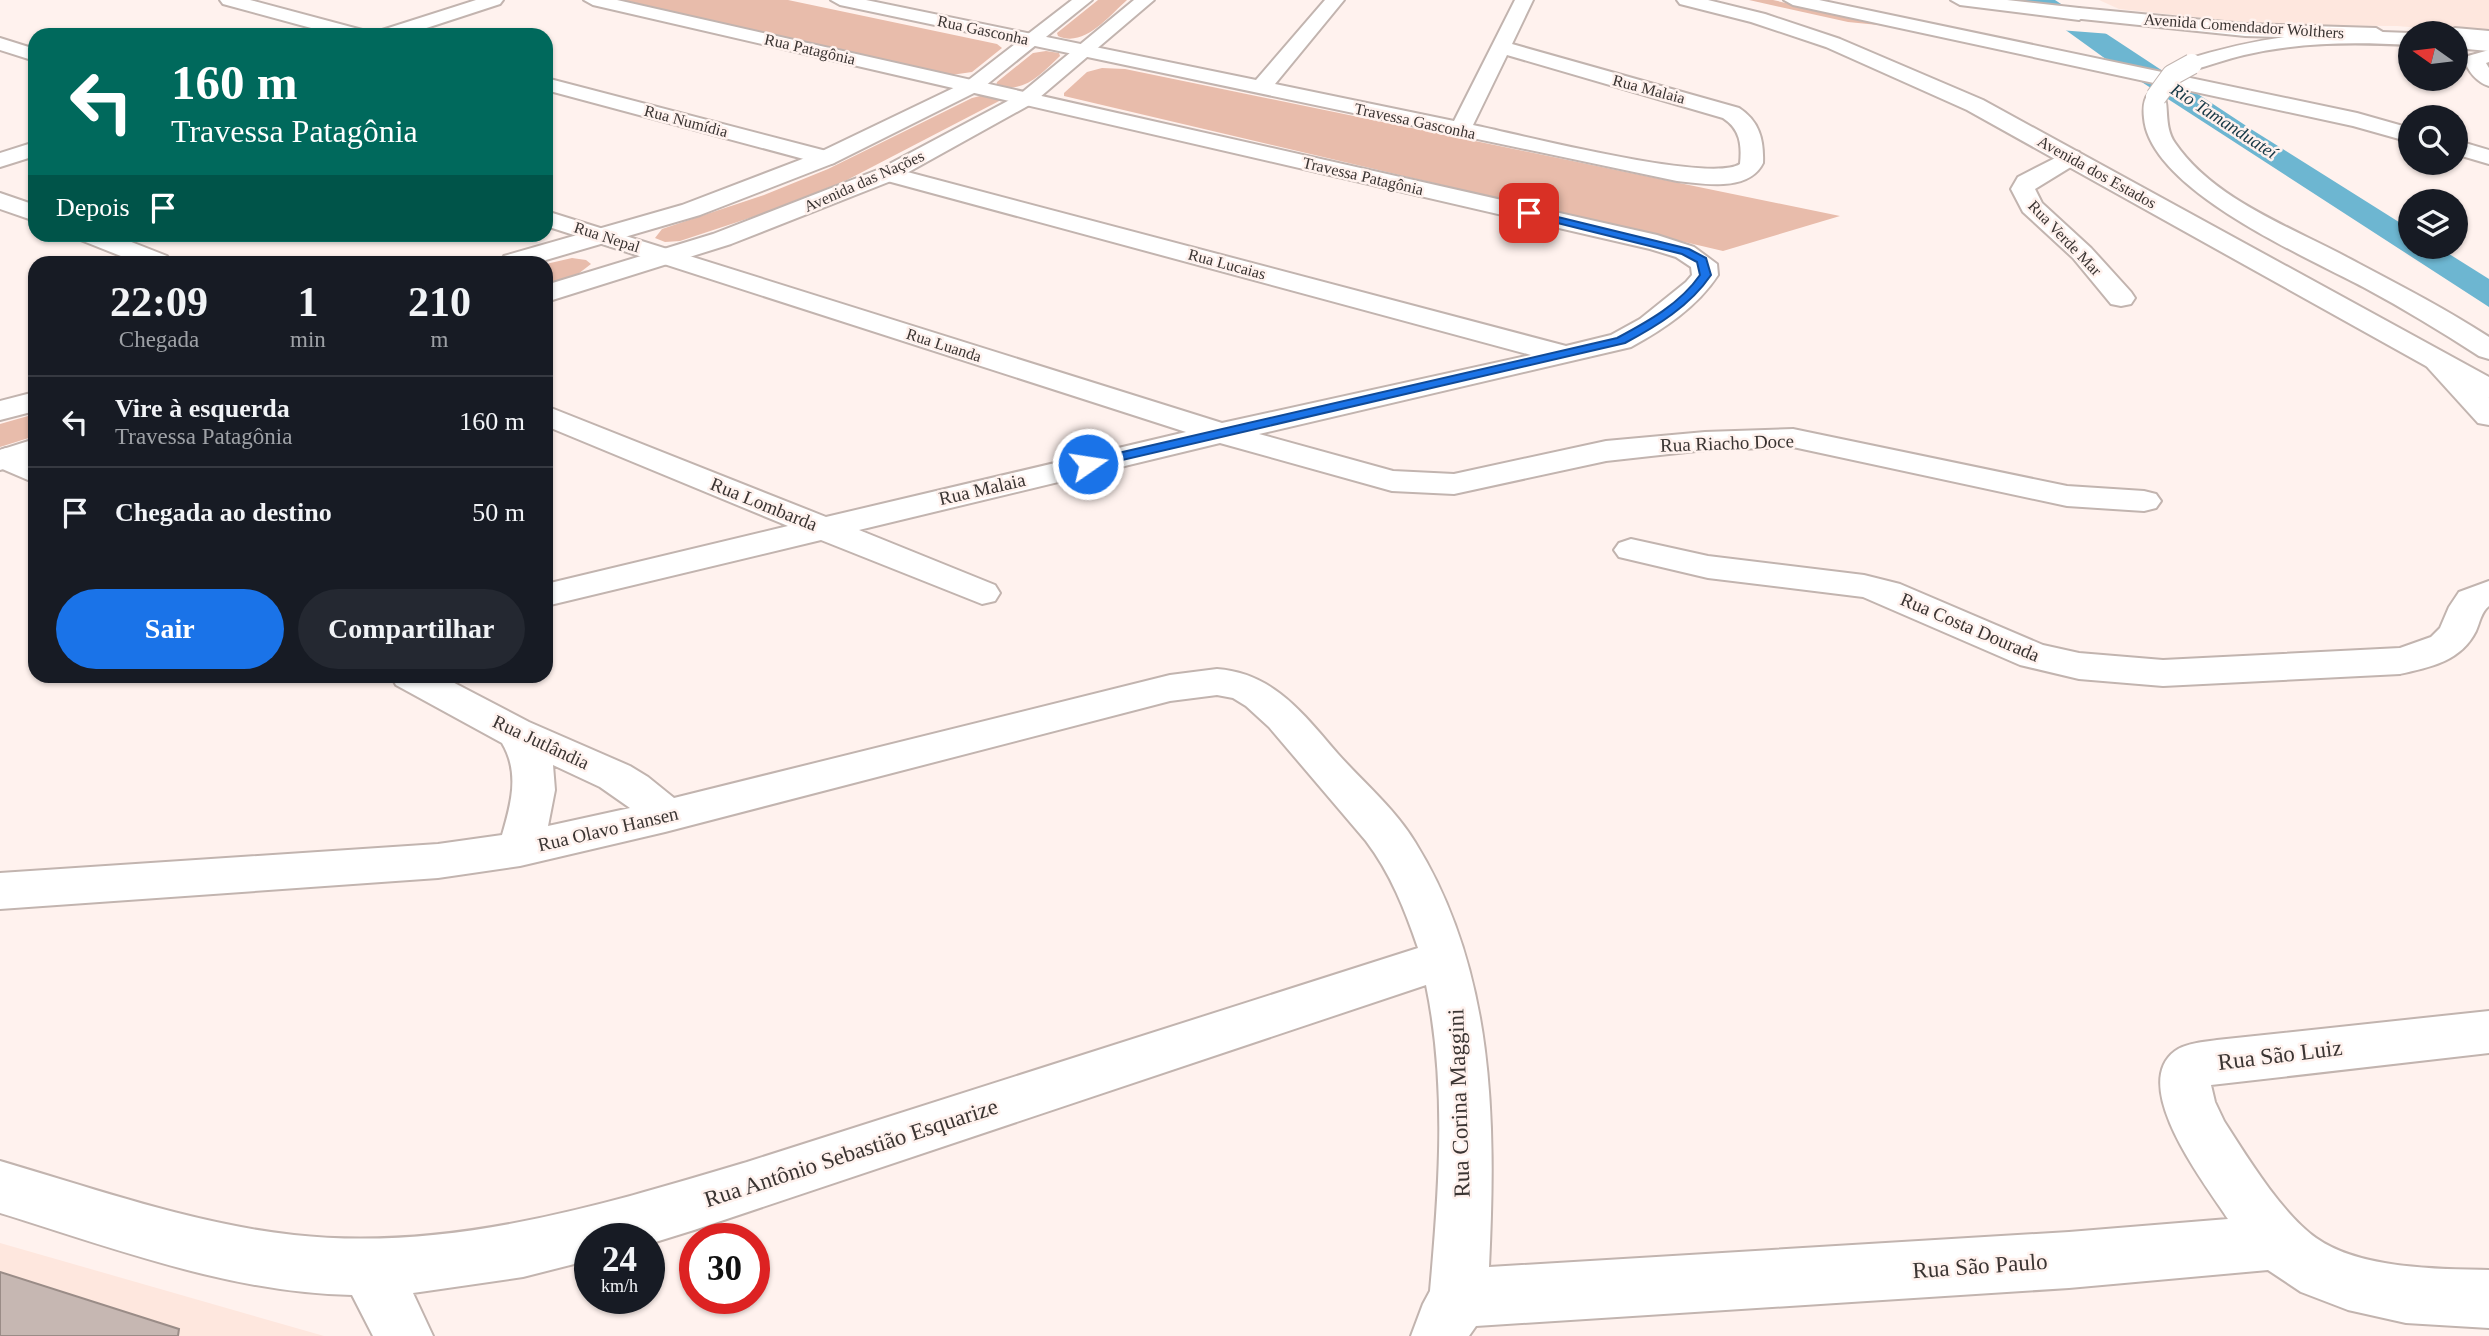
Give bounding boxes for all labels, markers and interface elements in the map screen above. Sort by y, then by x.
street label: Avenida Comendador Wolthers [2143,11,2345,41]
street label: Rua Gasconha [936,12,1030,48]
north arrow [2398,21,2468,91]
map controls [2398,21,2468,259]
street label: Rua Patagônia [763,30,857,69]
text: 160 m [171,55,298,110]
icon: left [56,56,147,147]
street label: Rua Malaia [1611,71,1687,107]
water label: Rio Tamanduateí [2166,79,2283,164]
street label: Travessa Gasconha [1353,100,1477,142]
street label: Rua Numídia [642,102,730,140]
button: search [2398,105,2468,175]
text: Travessa Patagônia [171,113,418,149]
street label: Avenida dos Estados [2035,132,2159,212]
street label: Avenida das Nações [801,147,927,216]
street label: Travessa Patagônia [1301,154,1425,199]
pin [1499,183,1559,243]
icon: arrive [144,189,182,227]
button: layers [2398,189,2468,259]
text: Depois [56,193,130,222]
icon: arrive [1510,194,1548,232]
street label: Rua Verde Mar [2025,197,2105,279]
street label: Rua Nepal [572,218,642,257]
street label: Rua Lucaias [1186,245,1268,283]
text: 22:09 [110,279,208,325]
text: 1 [297,279,318,325]
text: 210 [408,279,471,325]
street label: Rua Luanda [904,325,984,365]
text: Chegada [119,327,199,352]
text: min [290,327,326,352]
text: m [430,327,448,352]
text: Vire à esquerda [115,394,290,423]
icon: left [56,403,94,441]
text: 160 m [459,407,525,436]
text: Travessa Patagônia [115,424,292,449]
position arrow [1051,427,1125,501]
street label: Rua Riacho Doce [1660,430,1794,456]
street label: Rua Malaia [937,469,1028,509]
street label: Rua Lombarda [707,473,821,535]
icon: arrive [56,494,94,532]
text: Chegada ao destino [115,498,332,527]
text: 50 m [472,498,525,527]
street label: Rua Costa Dourada [1897,588,2043,666]
button: Sair [56,589,284,669]
button: Compartilhar [298,589,525,669]
street label: Rua Jutlândia [489,711,593,774]
street label: Rua Olavo Hansen [536,803,681,855]
street label: Rua Corina Maggini [1443,1008,1475,1198]
street label: Rua São Luiz [2216,1035,2344,1075]
street label: Rua Antônio Sebastião Esquarize [701,1094,1001,1212]
speed limit sign: 30 [679,1223,770,1314]
text: 24 [602,1240,637,1279]
street label: Rua São Paulo [1912,1249,2048,1283]
text: km/h [601,1276,638,1296]

